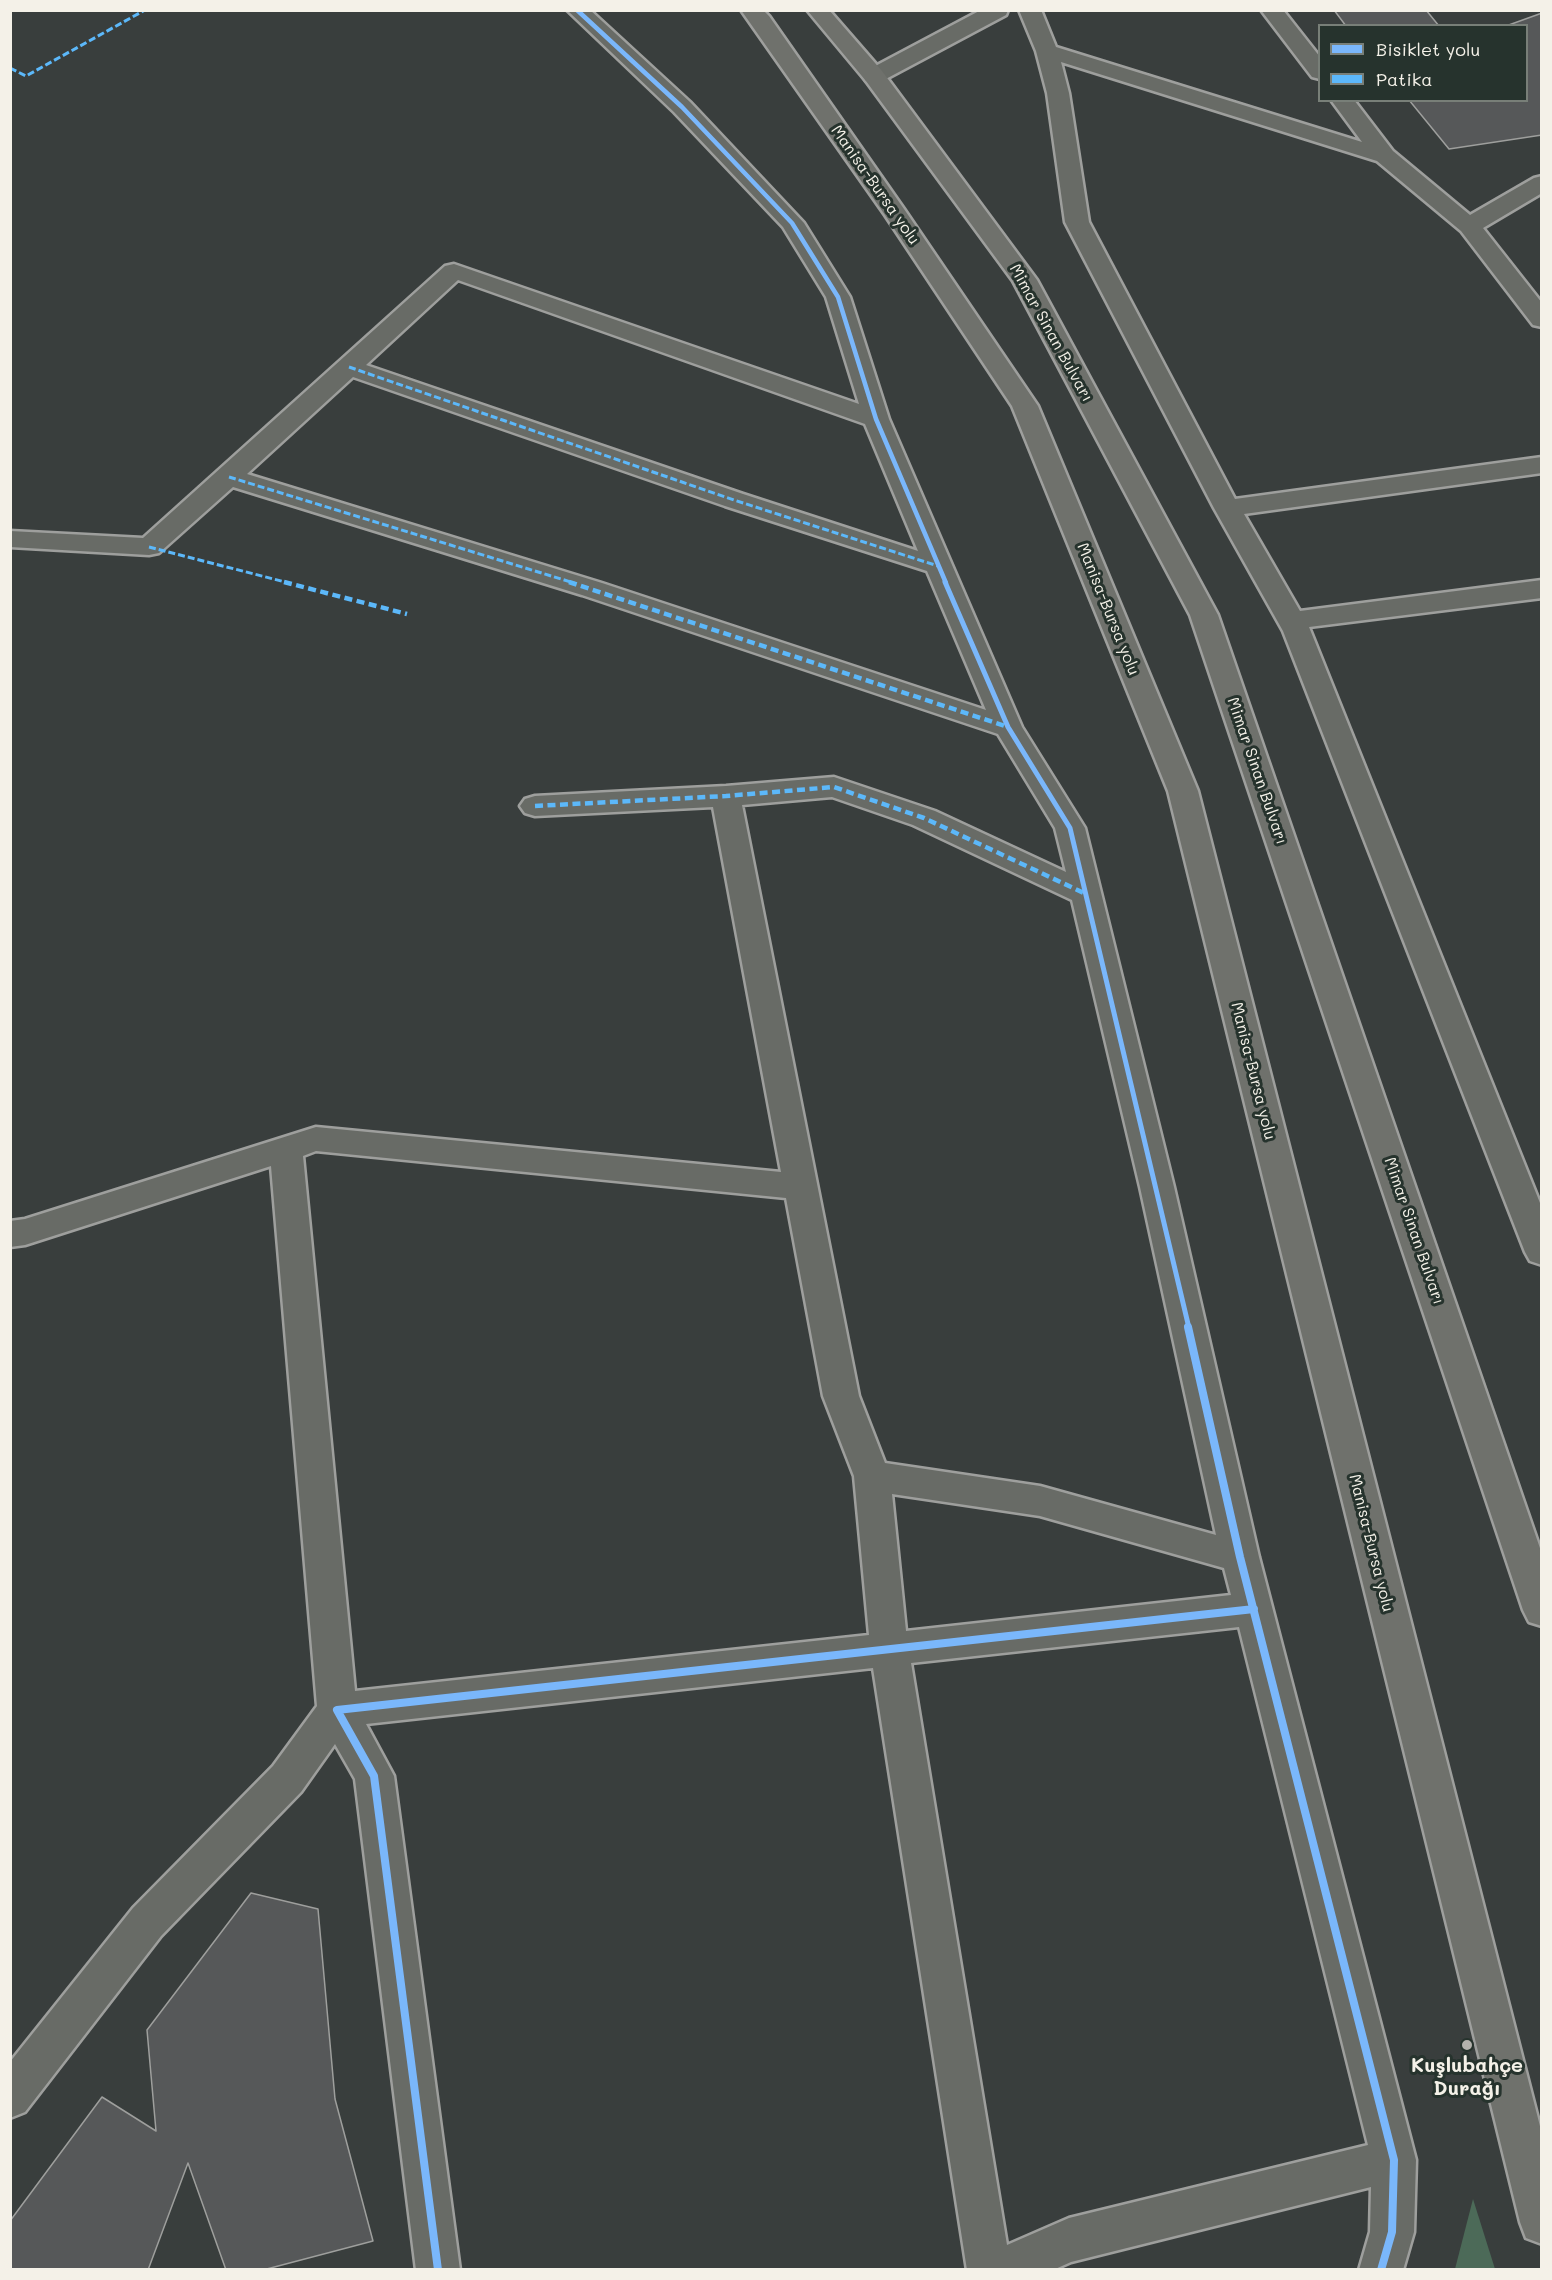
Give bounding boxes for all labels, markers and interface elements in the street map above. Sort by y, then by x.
legend [1318,24,1528,102]
text: Bisiklet yolu [1376,37,1480,61]
text: Patika [1376,67,1432,91]
street label: Manisa-Bursa yolu [827,122,923,248]
street label: Mimar Sinan Bulvarı [1005,261,1097,405]
street label: Manisa-Bursa yolu [1073,540,1143,678]
street label: Mimar Sinan Bulvarı [1223,695,1291,847]
street label: Manisa-Bursa yolu [1227,1000,1279,1142]
street label: Mimar Sinan Bulvarı [1380,1155,1448,1307]
street label: Manisa-Bursa yolu [1345,1472,1397,1614]
marker: Kuşlubahçe Durağı [1460,2038,1474,2052]
place label: Kuşlubahçe Durağı [1411,2054,1523,2101]

